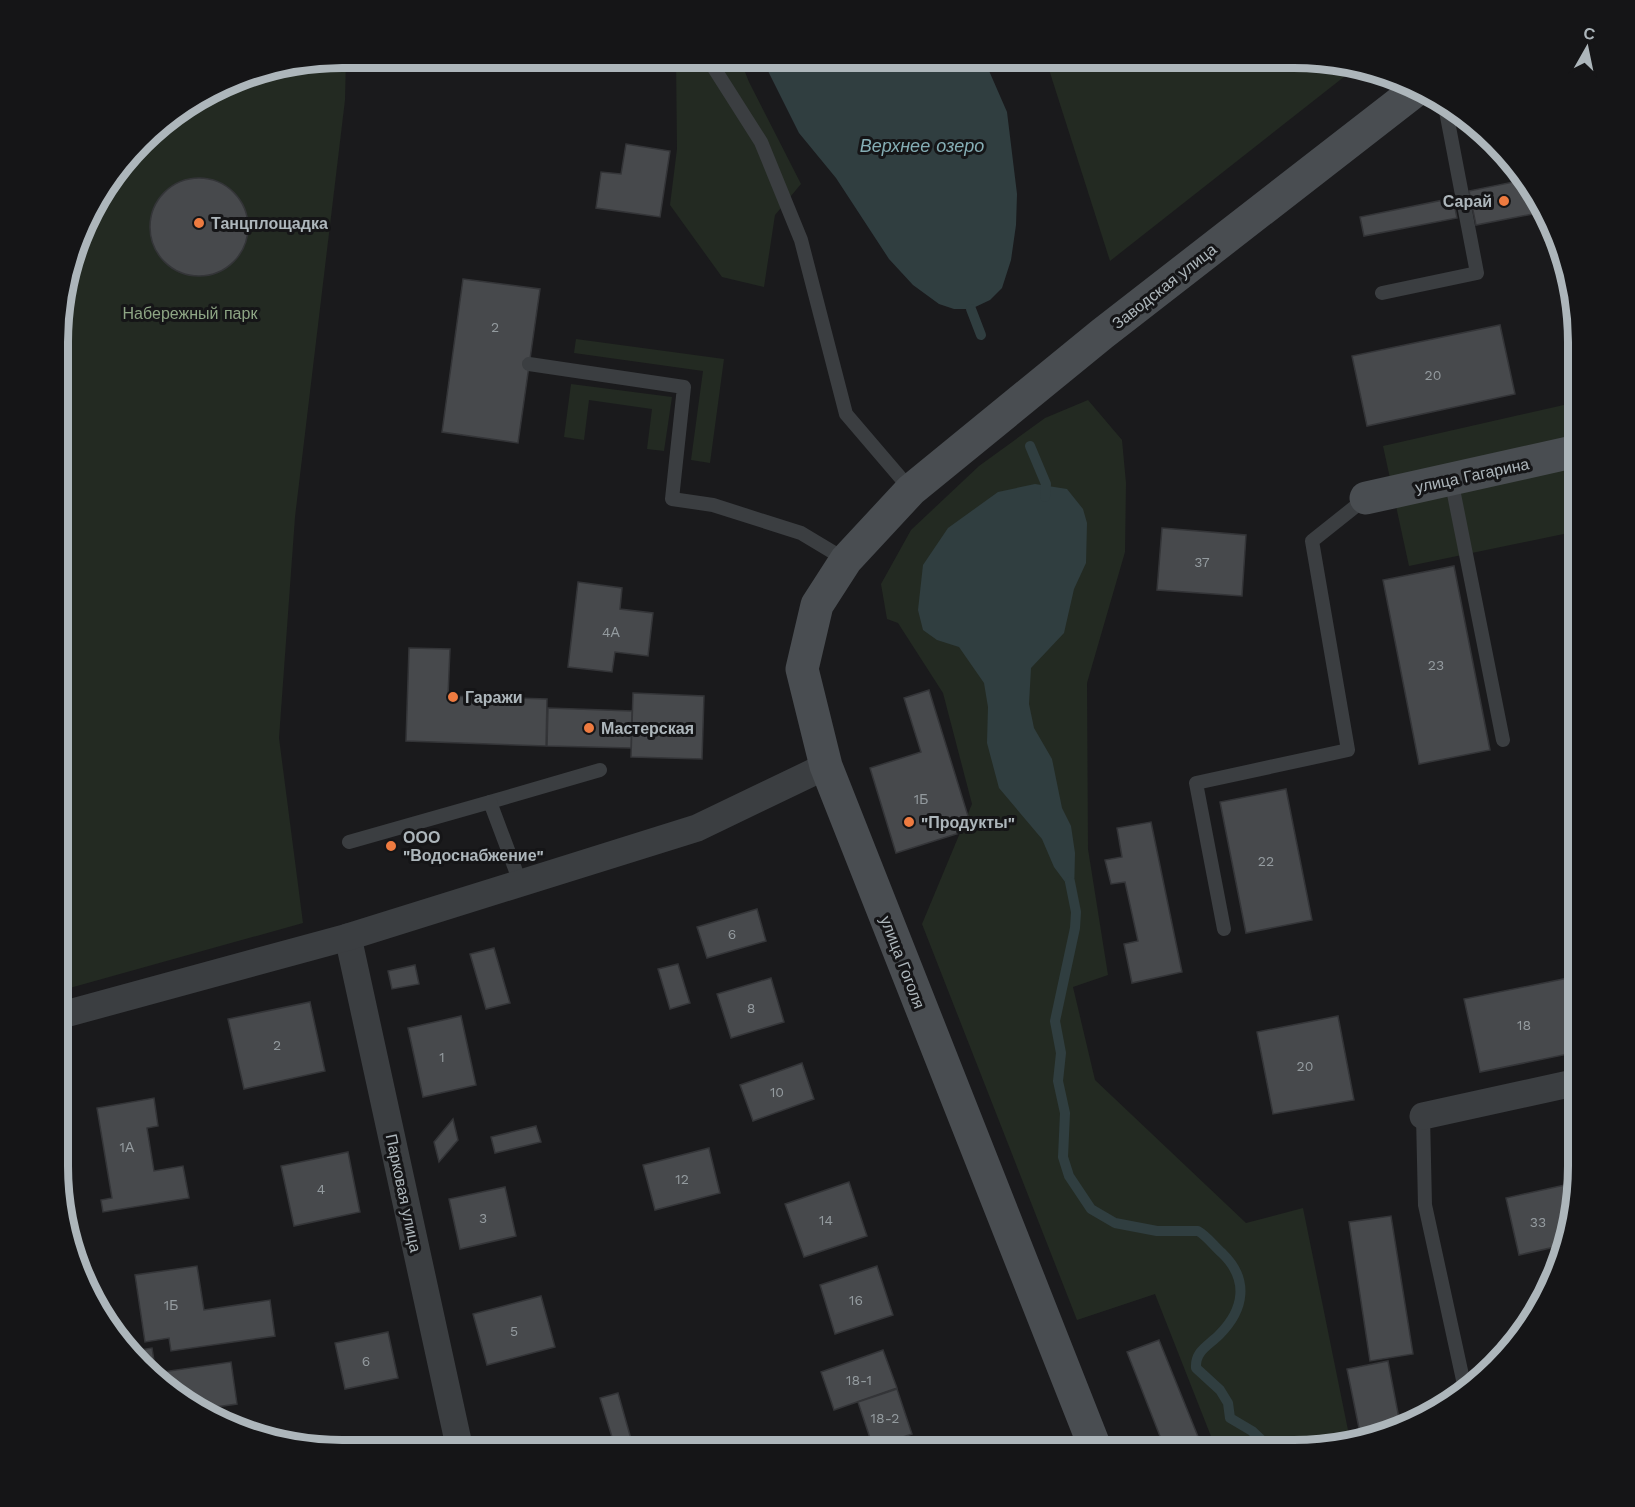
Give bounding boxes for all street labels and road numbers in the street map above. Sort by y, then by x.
street label: Заводская улица [1108,240,1220,333]
street label: улица Гагарина [1413,454,1531,497]
street label: улица Гоголя [876,913,929,1011]
street label: Парковая улица [382,1132,425,1254]

